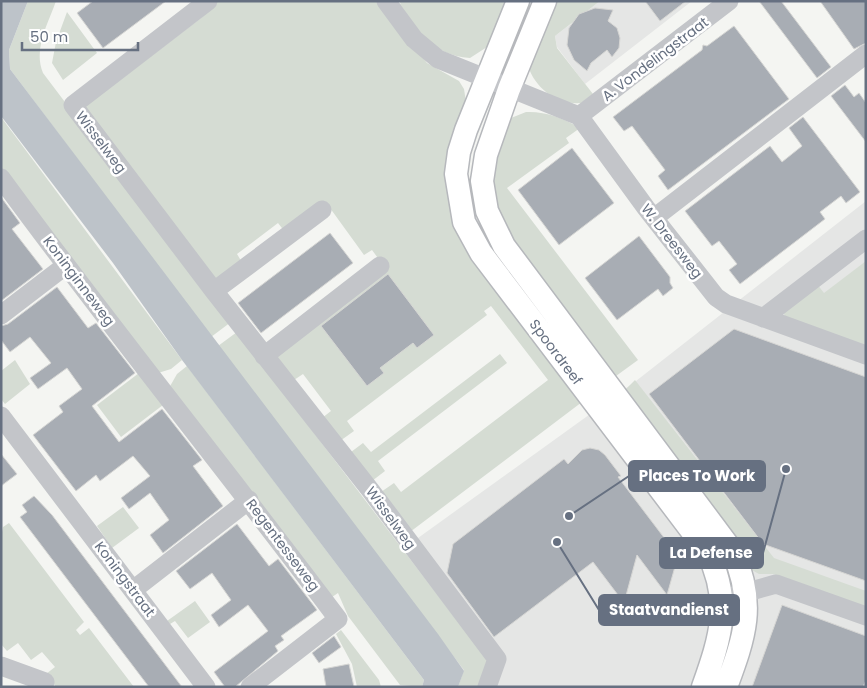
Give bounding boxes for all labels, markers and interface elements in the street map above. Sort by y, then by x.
street label: A. Vondelingstraat [598,12,712,106]
scale bar [22,20,139,52]
text: 50 m [30,26,68,47]
street label: Wisselweg [71,107,131,177]
street label: W. Dreesweg [636,199,708,283]
street label: Koninginneweg [39,232,119,330]
street label: Spoordreef [525,315,588,389]
callout: Places To Work [629,461,765,491]
text: Places To Work [639,465,756,486]
street label: Wisselweg [361,482,421,554]
street label: Regentesseweg [242,495,324,595]
street label: Koningstraat [90,537,160,621]
callout: La Defense [660,538,763,568]
text: La Defense [669,542,753,563]
callout: Staatvandienst [599,595,739,625]
text: Staatvandienst [609,599,729,620]

